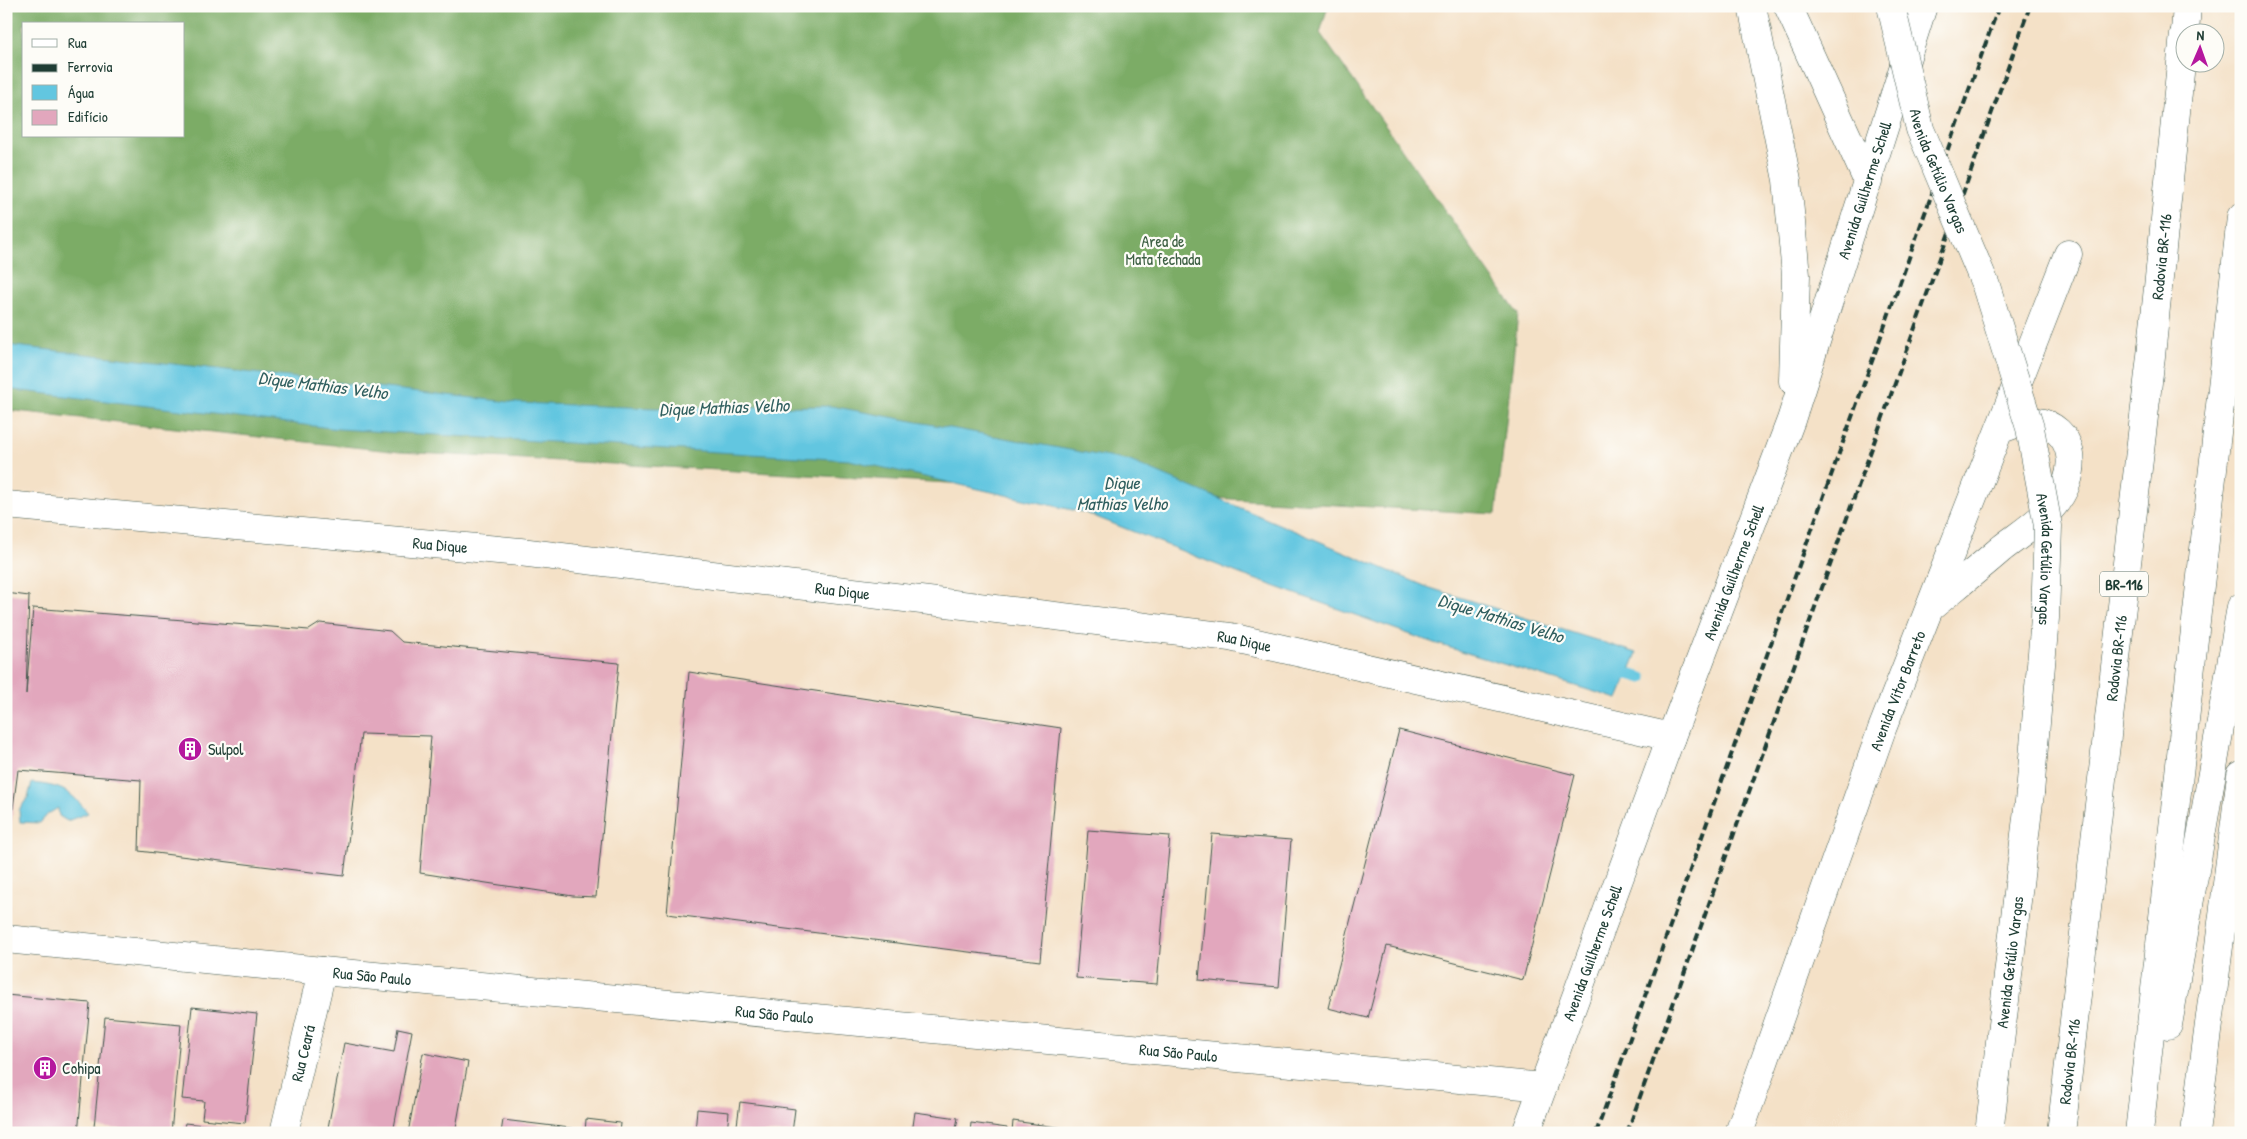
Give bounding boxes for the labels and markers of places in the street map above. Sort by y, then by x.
building icon: Sulpol [177,736,203,762]
place label: Sulpol [208,738,244,760]
building icon: Cohipa [32,1055,58,1081]
place label: Cohipa [62,1057,101,1079]

